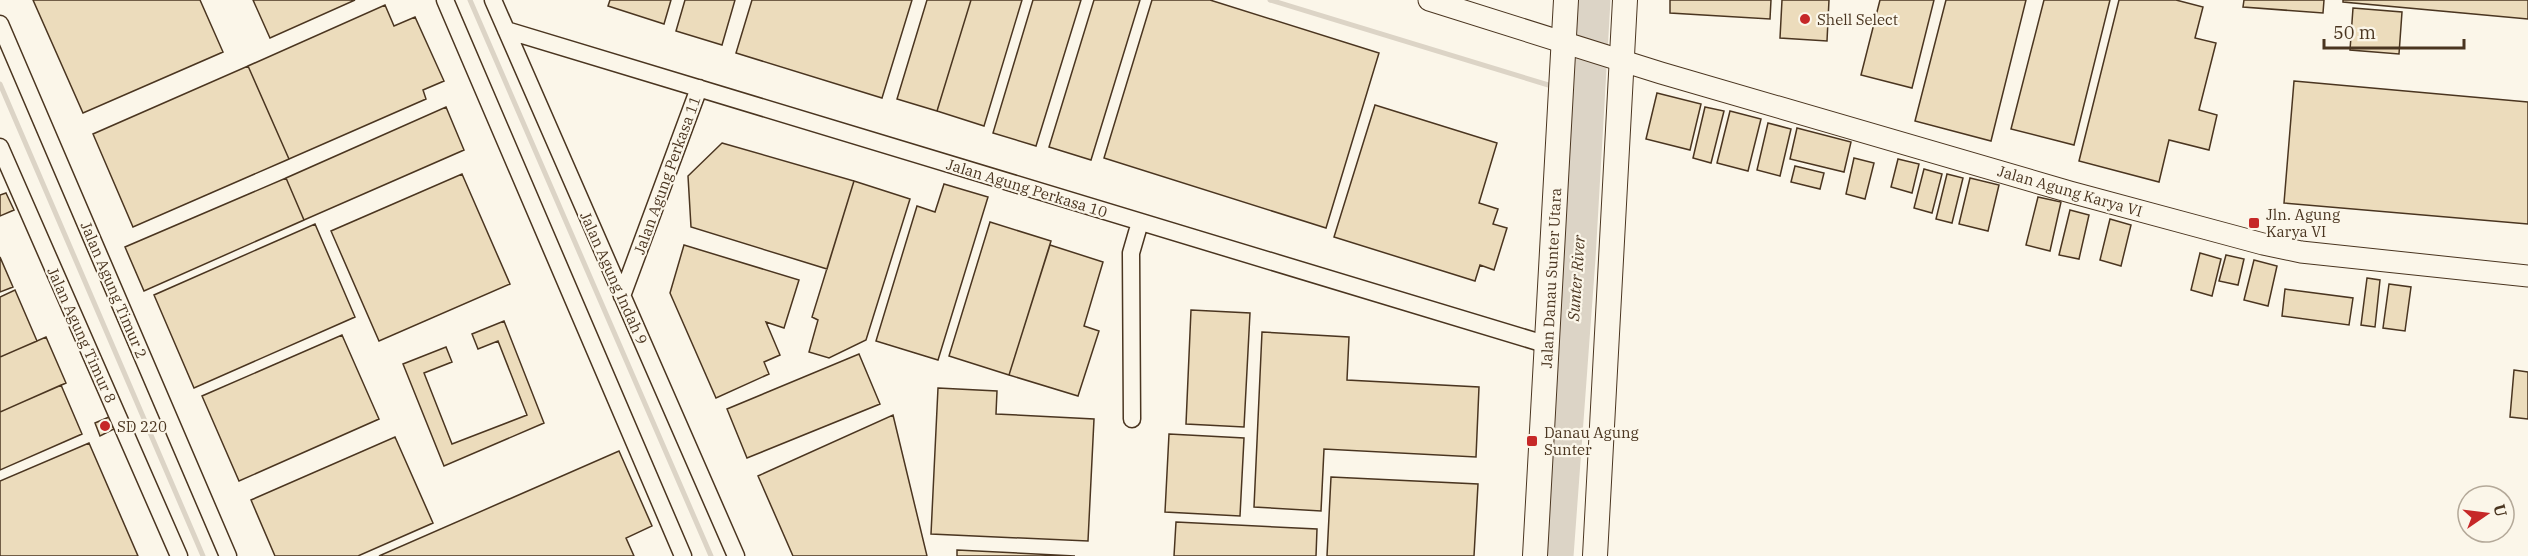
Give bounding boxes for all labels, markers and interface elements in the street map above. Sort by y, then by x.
place label: Shell Select [1817,10,1898,29]
marker: Shell Select [1798,12,1812,26]
scale bar [2324,12,2464,50]
text: 50 m [2333,21,2376,44]
street label: Jalan Agung Perkasa 11 [629,93,705,257]
street label: Jalan Agung Perkasa 10 [944,154,1110,222]
street label: Jalan Agung Karya VI [1995,161,2145,221]
street label: Jalan Danau Sunter Utara [1537,187,1565,369]
place label: Jln. Agung Karya VI [2266,205,2340,241]
street label: Jalan Agung Indah 9 [576,209,652,347]
marker: Jln. Agung Karya VI [2247,216,2261,230]
street label: Jalan Agung Timur 2 [77,219,151,361]
water label: Sunter River [1563,233,1589,323]
street label: Jalan Agung Timur 8 [43,264,121,406]
place label: SD 220 [117,417,167,436]
marker: SD 220 [98,419,112,433]
place label: Danau Agung Sunter [1544,423,1639,459]
marker: Danau Agung Sunter [1525,434,1539,448]
north arrow [2456,484,2516,544]
text: U [2489,502,2512,519]

